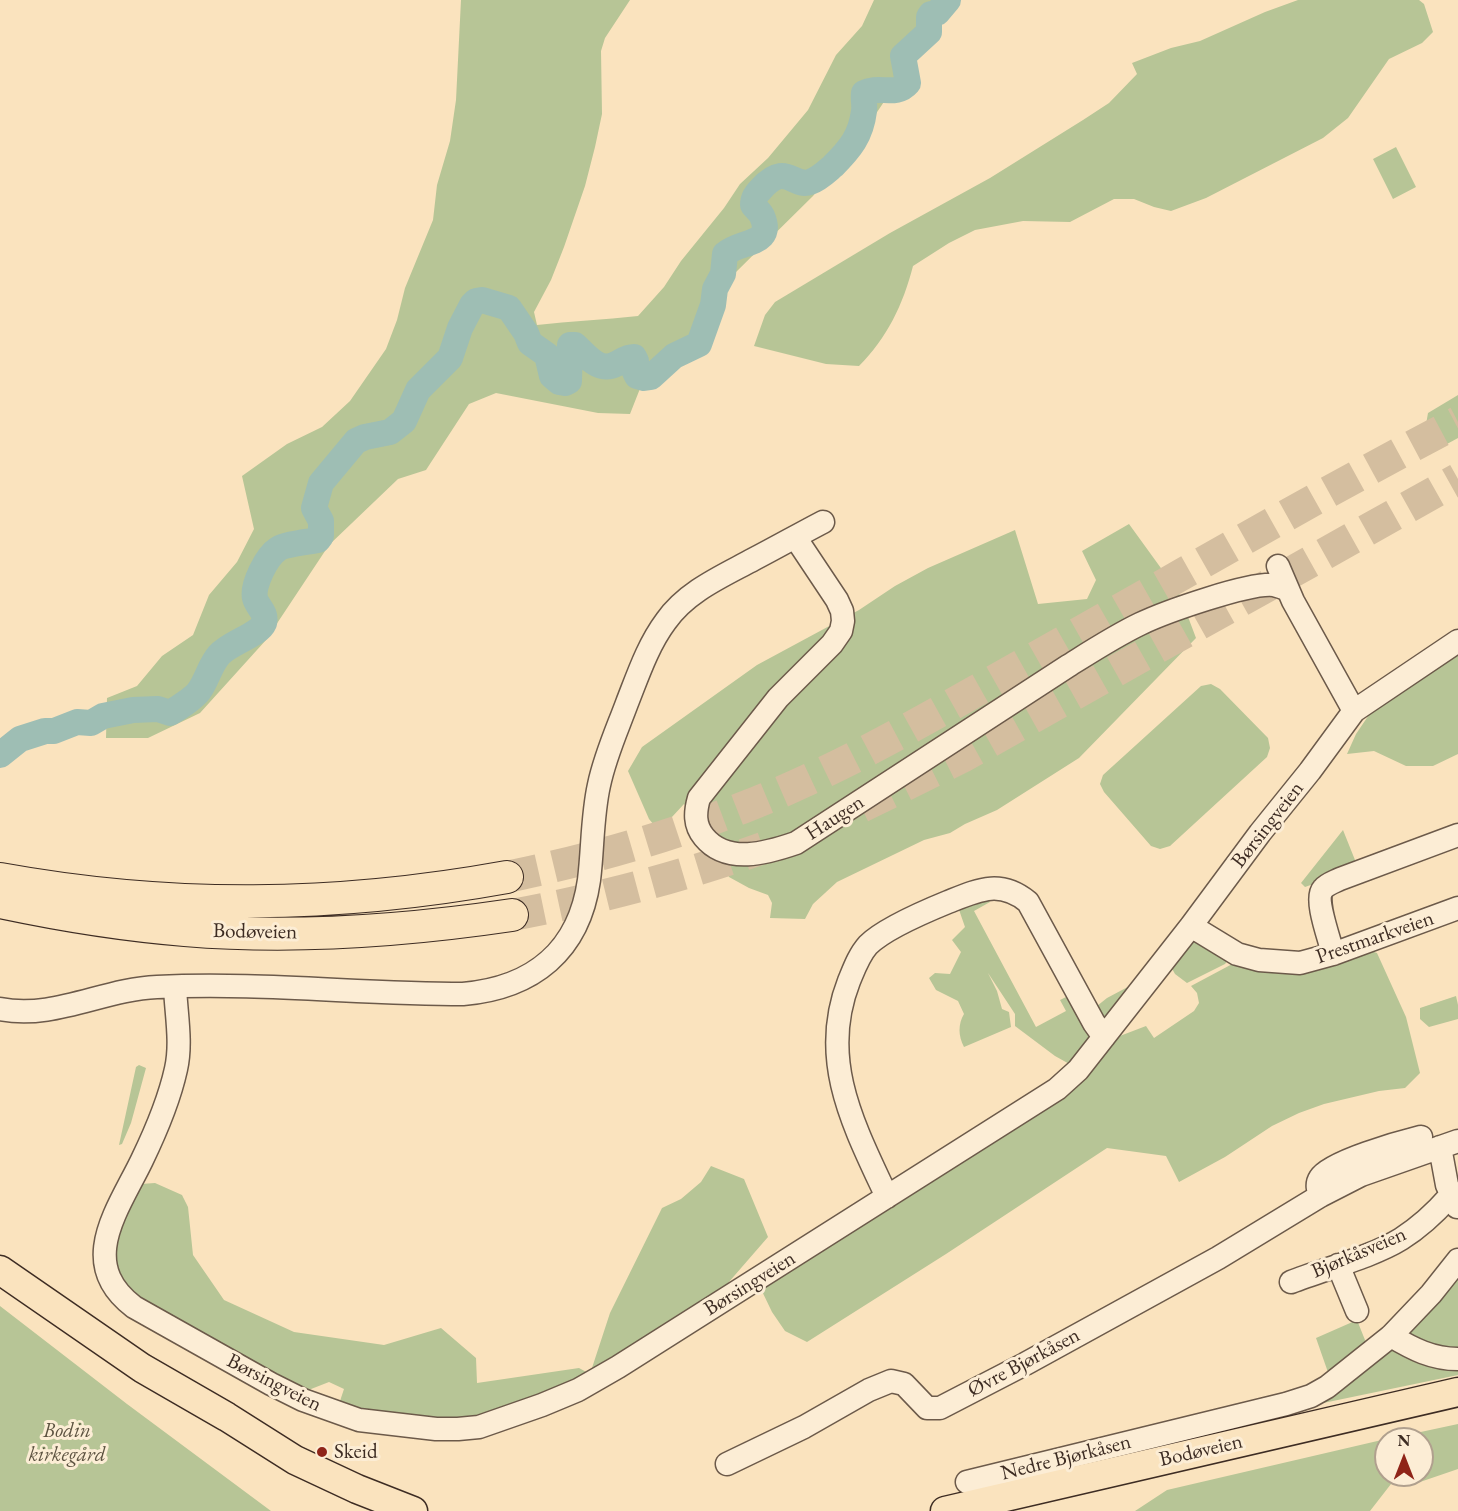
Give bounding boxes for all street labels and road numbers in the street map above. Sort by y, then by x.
street label: Børsingveien [1226,777,1310,873]
street label: Haugen [801,790,869,846]
street label: Prestmarkveien [1313,906,1437,970]
street label: Bodøveien [213,919,297,945]
street label: Bjørkåsveien [1308,1222,1410,1284]
street label: Børsingveien [700,1246,800,1322]
street label: Øvre Bjørkåsen [964,1323,1084,1403]
street label: Børsingveien [222,1348,326,1418]
street label: Bodøveien [1157,1429,1245,1473]
street label: Nedre Bjørkåsen [998,1430,1134,1486]

